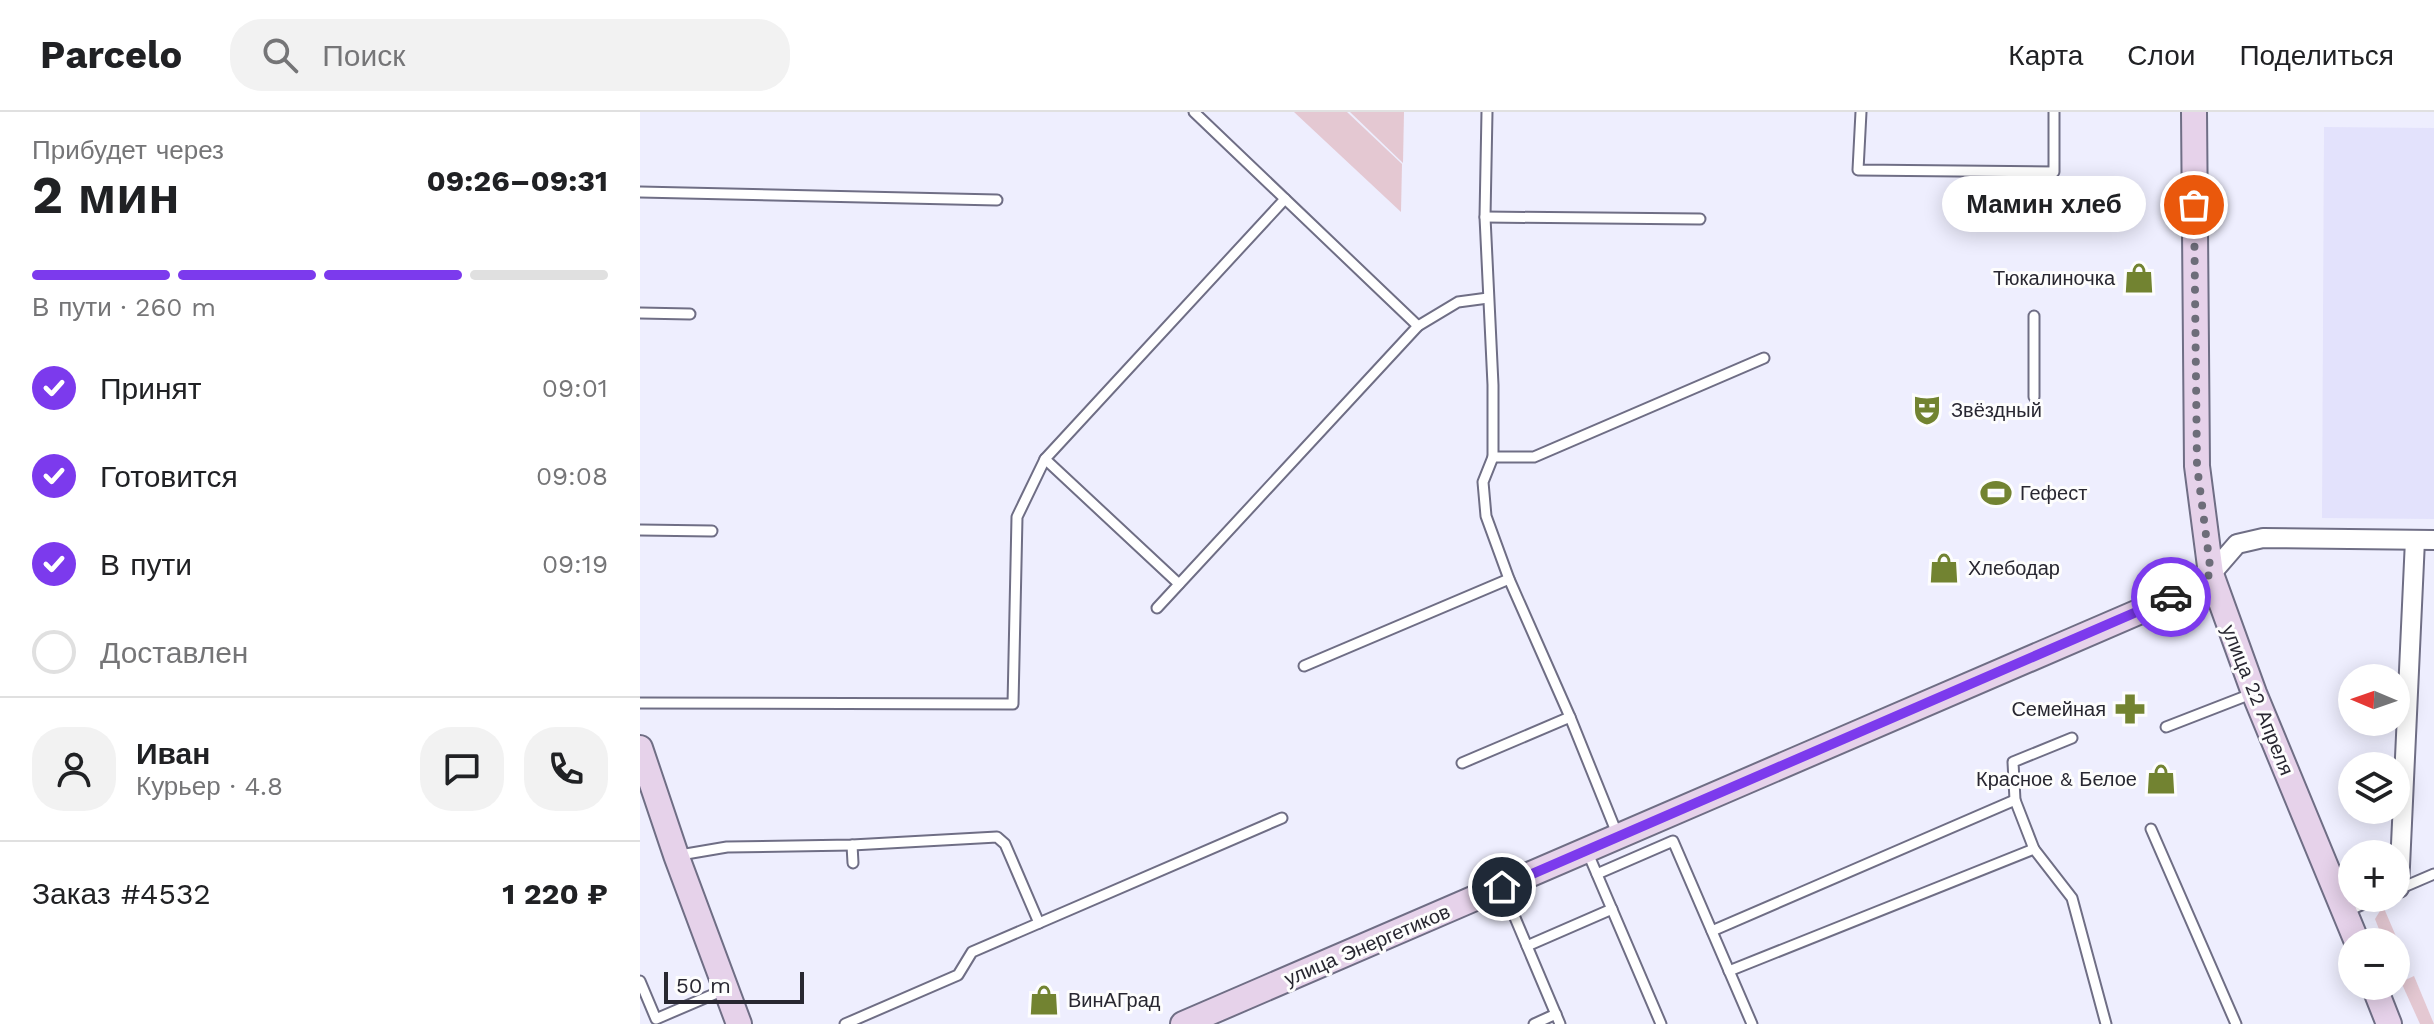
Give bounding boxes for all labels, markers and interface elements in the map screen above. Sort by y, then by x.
search box [230,19,790,91]
text: Parcelo [40,33,182,77]
icon: search [258,33,302,77]
text: Поиск [322,38,405,73]
text: Карта [2008,39,2083,72]
text: Слои [2127,39,2195,72]
text: Поделиться [2239,39,2394,72]
text: Прибудет через [32,135,224,165]
text: 09:26–09:31 [426,163,608,198]
text: 2 мин [32,165,180,226]
pin [2160,171,2228,239]
callout: Мамин хлеб [1942,177,2146,233]
icon: bag [2172,183,2216,227]
text: Мамин хлеб [1966,189,2122,219]
shop icon: Тюкалиночка [2122,261,2156,295]
place label: Тюкалиночка [1993,266,2116,290]
text: В пути · 260 m [32,292,216,322]
icon: check [32,366,76,410]
text: Принят [100,371,202,406]
text: 09:01 [542,373,608,403]
theatre icon: Звёздный [1910,393,1944,427]
place label: Звёздный [1951,398,2042,422]
icon: check [32,454,76,498]
text: Готовится [100,459,238,494]
text: 09:08 [536,461,608,491]
sports icon: Гефест [1979,476,2013,510]
place label: Гефест [2020,481,2087,505]
icon: check [32,542,76,586]
text: В пути [100,547,192,582]
text: 09:19 [542,549,608,579]
shop icon: Хлебодар [1927,551,1961,585]
place label: Хлебодар [1968,556,2060,580]
courier [2131,557,2211,637]
icon: car [2149,575,2193,619]
street label: улица 22 Апреля [2217,621,2299,779]
text: Доставлен [100,635,248,670]
north arrow [2338,664,2410,736]
map controls [2338,664,2410,1000]
pharmacy icon: Семейная [2113,692,2147,726]
place label: Семейная [2011,697,2106,721]
button: person [32,727,116,811]
button: chat [420,727,504,811]
button: phone [524,727,608,811]
text: Иван [136,736,210,771]
button: layers [2338,752,2410,824]
shop icon: Красное & Белое [2144,762,2178,796]
place label: Красное & Белое [1976,767,2137,791]
text: Курьер · 4.8 [136,771,283,801]
button: + [2338,840,2410,912]
pin [1468,853,1536,921]
icon: home [1480,865,1524,909]
text: Заказ #4532 [32,876,211,911]
text: 1 220 ₽ [502,876,608,911]
street label: улица Энергетиков [1280,899,1454,991]
button: − [2338,928,2410,1000]
scale bar [664,968,804,1004]
text: 50 m [676,973,731,998]
shop icon: ВинАГрад [1027,983,1061,1017]
place label: ВинАГрад [1068,988,1161,1012]

